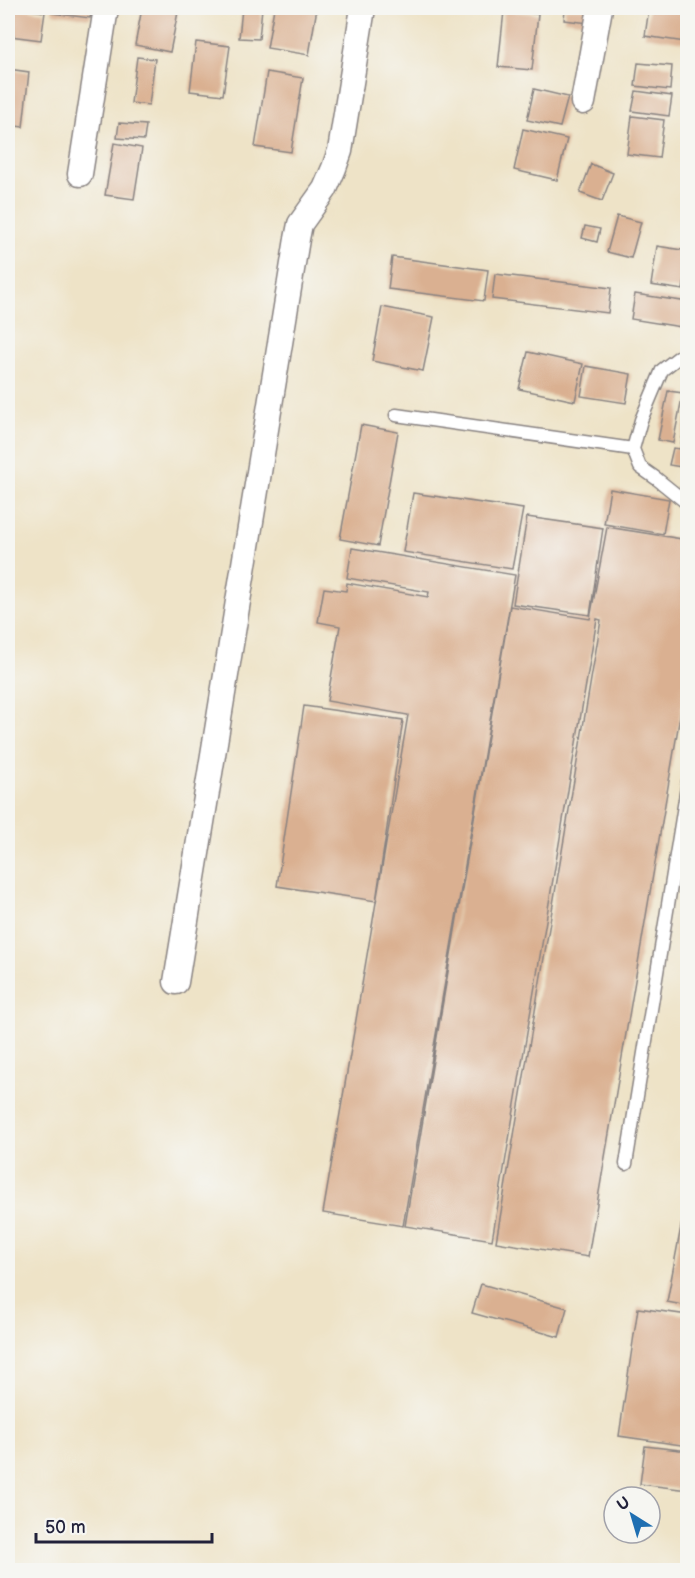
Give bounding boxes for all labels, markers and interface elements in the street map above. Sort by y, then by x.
north arrow [602,1485,662,1545]
text: U [614,1493,634,1515]
scale bar [36,1506,212,1544]
text: 50 m [45,1517,86,1538]

